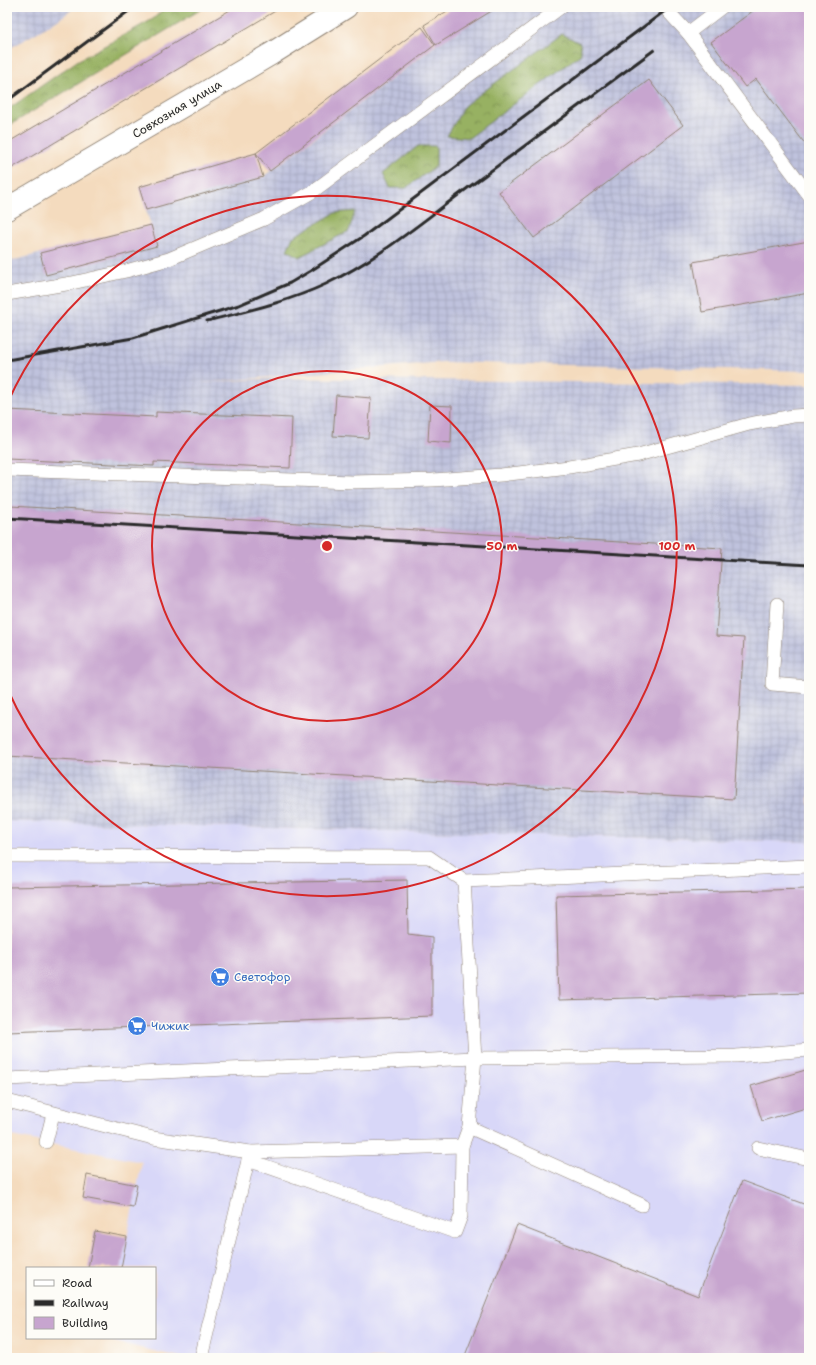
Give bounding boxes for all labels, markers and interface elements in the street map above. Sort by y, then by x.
street label: Совхозная улица [129,76,225,142]
text: 50 m [487,538,518,554]
text: 100 m [659,538,696,554]
centre of rings [320,539,334,553]
supermarket icon: Светофор [209,966,231,988]
place label: Светофор [234,969,291,985]
supermarket icon: Чижик [126,1015,148,1037]
place label: Чижик [151,1018,190,1034]
legend [26,1267,156,1339]
text: Road [62,1275,93,1291]
text: Railway [62,1295,109,1311]
text: Building [62,1315,108,1331]

